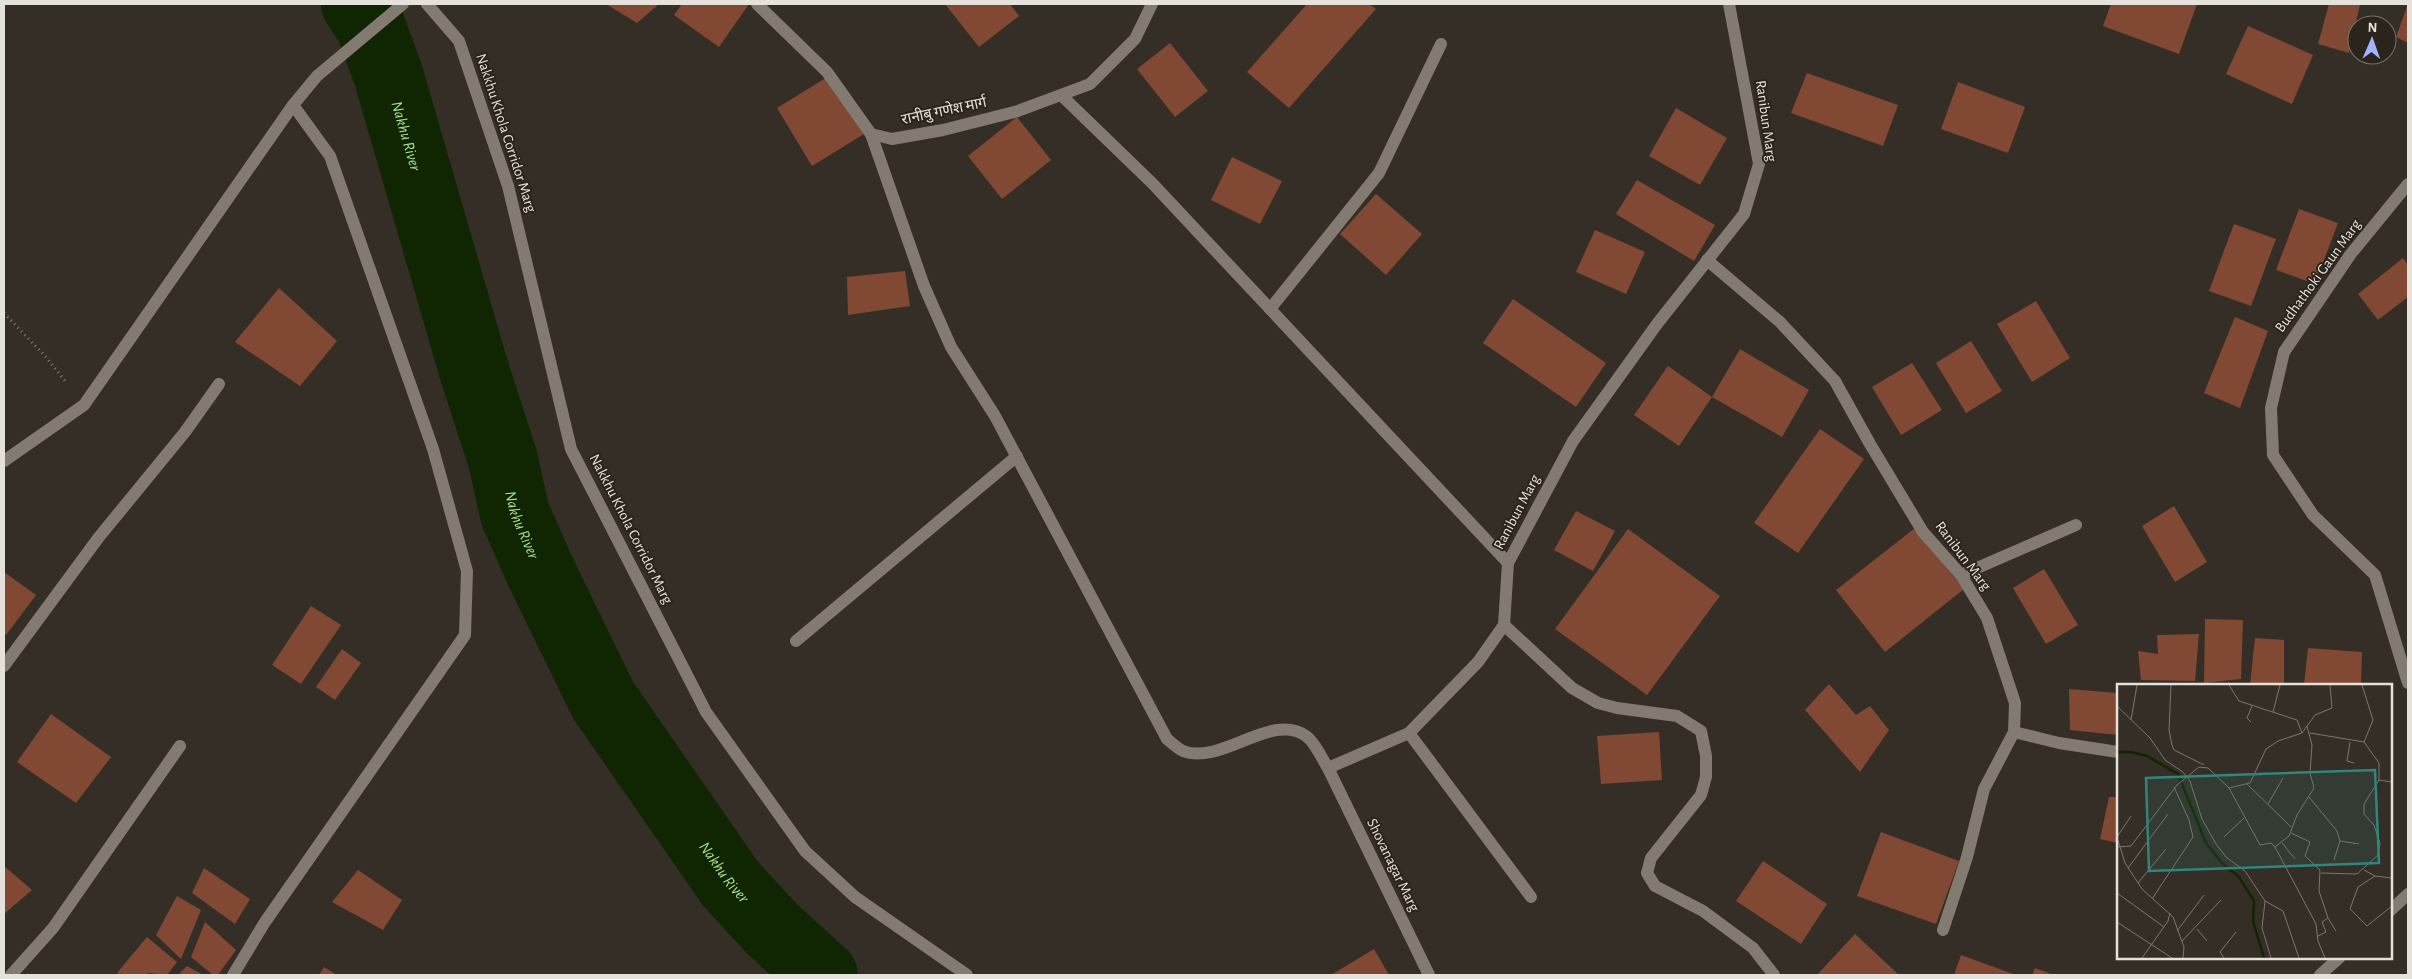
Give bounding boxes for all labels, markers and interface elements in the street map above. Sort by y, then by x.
north arrow [2347,15,2397,65]
text: N [2367,21,2378,35]
street label: Nakkhu Khola Corridor Marg [473,52,539,215]
street label: Ranibun Marg [1753,79,1779,163]
street label: रानीबु गणेश मार्ग [900,93,989,129]
water label: Nakhu River [388,99,424,173]
street label: Budhathoki Gaun Marg [2272,216,2364,335]
street label: Nakkhu Khola Corridor Marg [587,452,676,607]
street label: Ranibun Marg [1491,472,1543,552]
water label: Nakhu River [502,489,542,562]
street label: Ranibun Marg [1932,519,1994,594]
inset map [2117,684,2392,959]
street label: Shovanagar Marg [1364,816,1422,914]
water label: Nakhu River [696,839,752,906]

